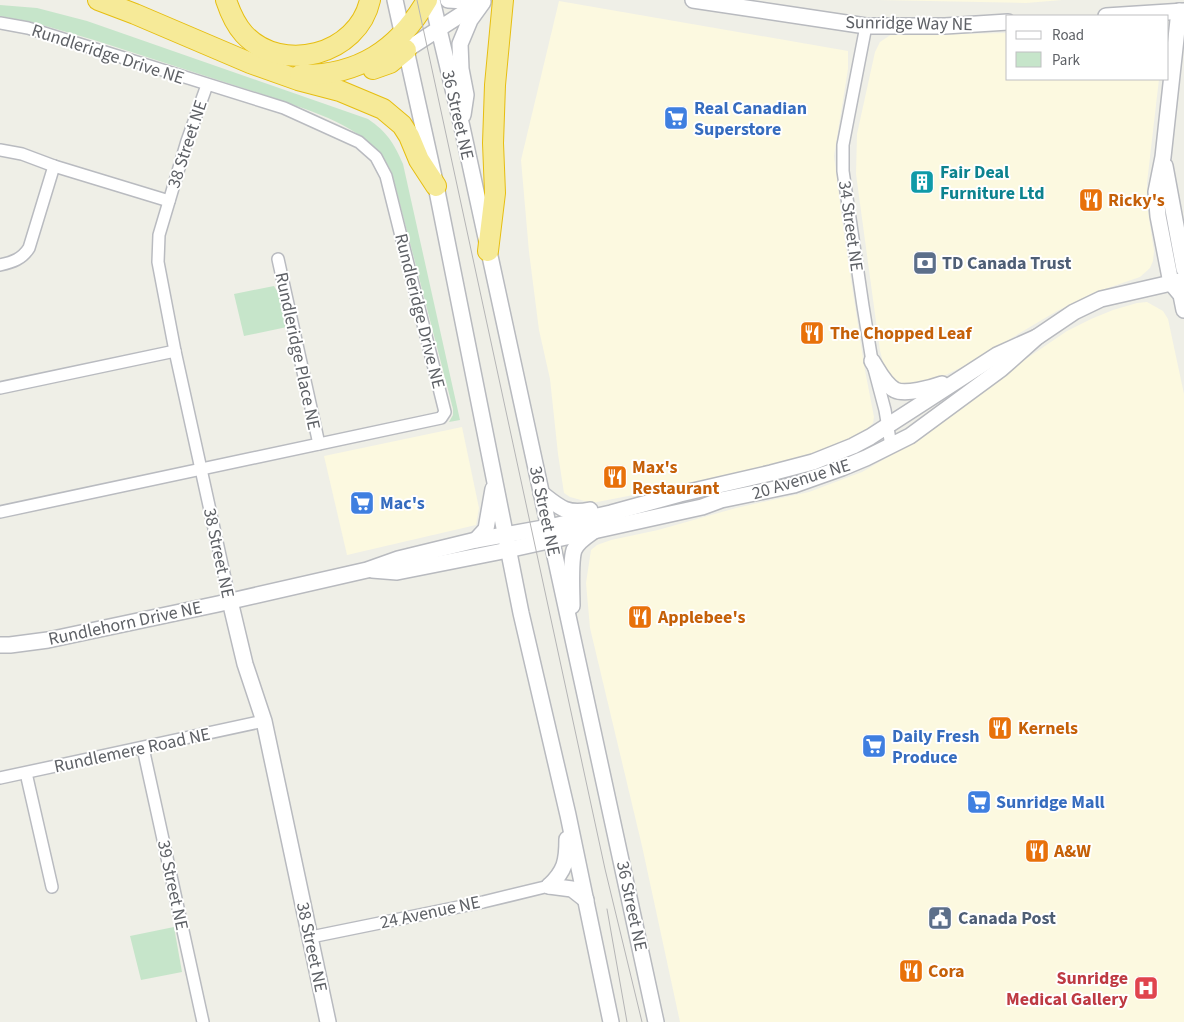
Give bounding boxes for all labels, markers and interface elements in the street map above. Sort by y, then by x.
street label: Sunridge Way NE [845,10,973,37]
legend [1006,15,1169,80]
street label: Rundleridge Drive NE [28,18,187,91]
text: Road [1052,25,1084,46]
text: Park [1052,50,1081,71]
street label: 36 Street NE [435,68,480,162]
place label: Real Canadian Superstore [694,96,807,142]
street label: 38 Street NE [161,97,213,191]
supermarket icon: Real Canadian Superstore [663,105,689,131]
place label: Fair Deal Furniture Ltd [940,160,1044,206]
building icon: Fair Deal Furniture Ltd [909,169,935,195]
street label: 34 Street NE [832,179,869,273]
restaurant icon: Ricky's [1078,187,1104,213]
place label: Ricky's [1108,188,1165,213]
street label: Rundleridge Drive NE [388,231,451,391]
bank icon: TD Canada Trust [912,250,938,276]
place label: TD Canada Trust [942,251,1071,276]
street label: Rundleridge Place NE [269,270,326,432]
restaurant icon: The Chopped Leaf [799,320,825,346]
place label: The Chopped Leaf [830,321,973,346]
street label: 20 Avenue NE [749,453,853,506]
place label: Max's Restaurant [632,455,719,501]
street label: 36 Street NE [523,464,566,558]
restaurant icon: Max's Restaurant [602,464,628,490]
supermarket icon: Mac's [349,490,375,516]
place label: Mac's [380,491,425,516]
street label: 38 Street NE [197,506,240,600]
street label: Rundlehorn Drive NE [46,595,204,652]
restaurant icon: Applebee's [627,604,653,630]
place label: Applebee's [657,605,745,630]
restaurant icon: Kernels [987,715,1013,741]
place label: Kernels [1018,716,1078,741]
street label: Rundlemere Road NE [52,722,213,779]
place label: Daily Fresh Produce [892,724,980,770]
supermarket icon: Daily Fresh Produce [861,733,887,759]
supermarket icon: Sunridge Mall [966,789,992,815]
place label: Sunridge Mall [996,790,1105,815]
street label: 39 Street NE [151,838,194,932]
restaurant icon: A&W [1024,838,1050,864]
place label: A&W [1053,839,1091,864]
street label: 36 Street NE [610,859,653,953]
street label: 24 Avenue NE [378,890,482,935]
street label: 38 Street NE [290,900,333,994]
public building icon: Canada Post [927,905,953,931]
place label: Canada Post [958,906,1056,931]
restaurant icon: Cora [898,958,924,984]
place label: Cora [928,959,965,984]
place label: Sunridge Medical Gallery [1006,966,1129,1012]
hospital icon: Sunridge Medical Gallery [1133,975,1159,1001]

